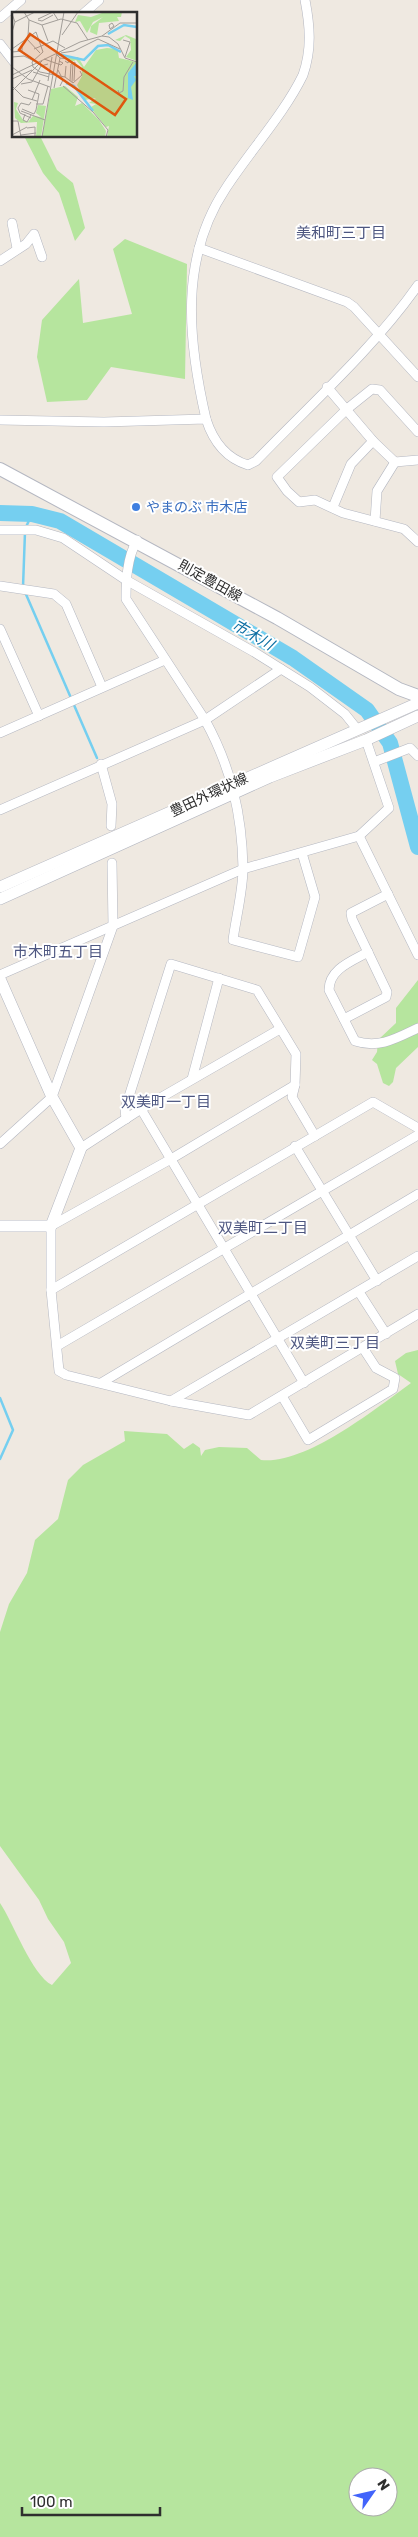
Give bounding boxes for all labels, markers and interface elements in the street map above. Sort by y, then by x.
inset map [12,12,138,138]
district label: 美和町三丁目 [296,224,386,242]
place label: やまのぶ 市木店 [146,499,247,516]
marker: やまのぶ 市木店 [130,501,142,513]
street label: 則定豊田線 [175,557,245,605]
water label: 市木川 [229,616,279,655]
street label: 豊田外環状線 [167,770,251,820]
district label: 市木町五丁目 [13,943,103,961]
district label: 双美町一丁目 [121,1093,211,1111]
district label: 双美町二丁目 [218,1219,308,1237]
district label: 双美町三丁目 [290,1334,380,1352]
north arrow [348,2467,398,2517]
text: N [373,2476,393,2494]
scale bar [22,2484,160,2516]
text: 100 m [30,2493,72,2511]

